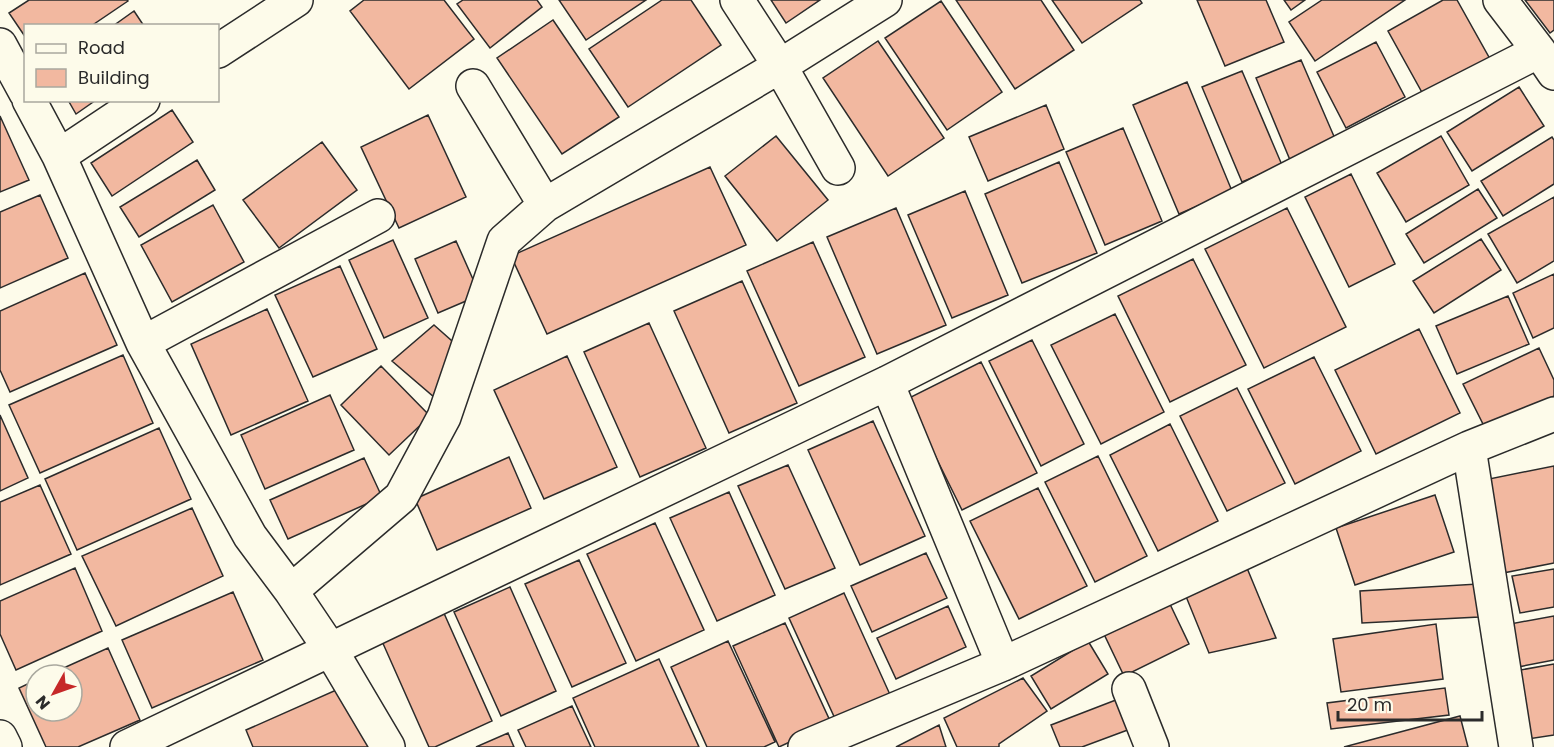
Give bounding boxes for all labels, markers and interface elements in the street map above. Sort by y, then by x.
legend [24,24,219,102]
text: Road [78,35,125,60]
text: Building [78,65,150,90]
north arrow [24,663,84,723]
scale bar [1338,684,1482,722]
text: N [30,690,56,714]
text: 20 m [1347,692,1392,717]

